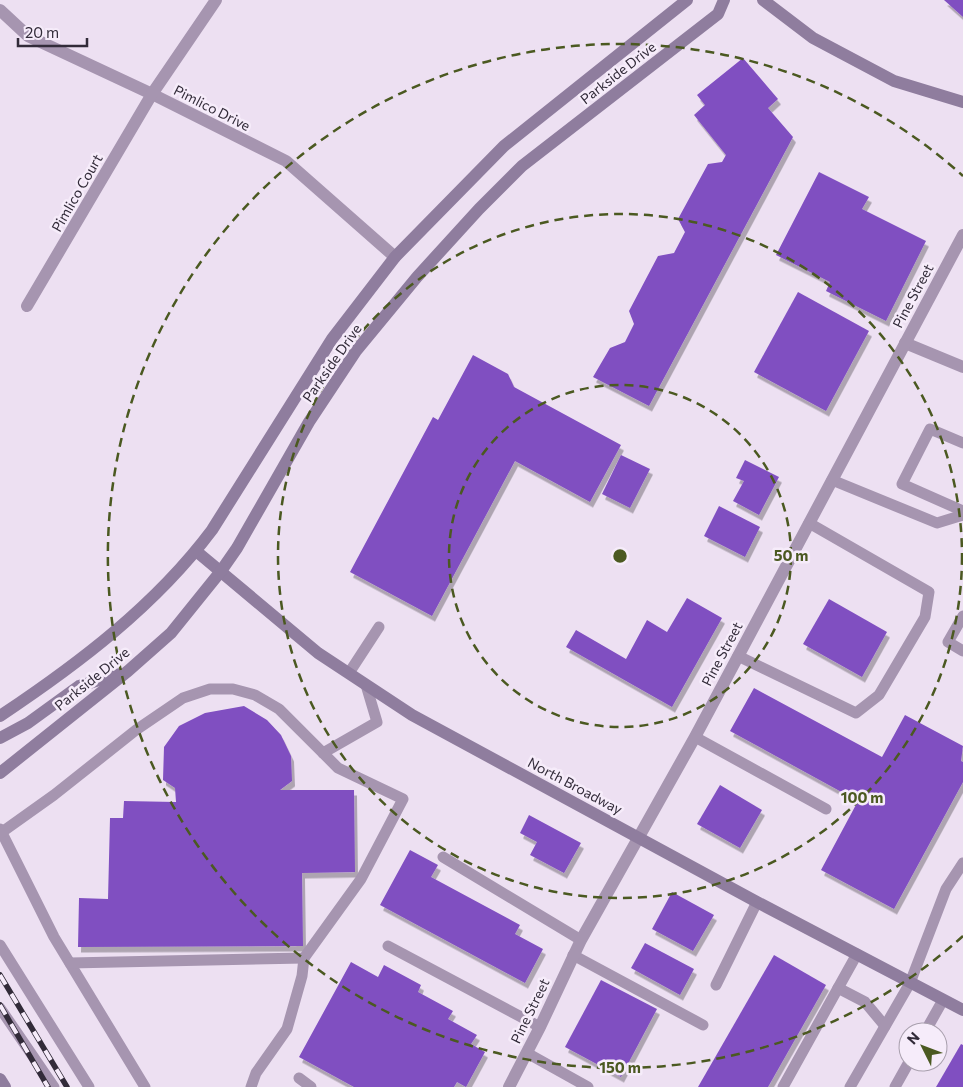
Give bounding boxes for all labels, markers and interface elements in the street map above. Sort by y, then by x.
scale bar [18,15,86,47]
text: 20 m [25,23,59,41]
street label: Parkside Drive [577,38,659,107]
street label: Pimlico Drive [171,81,253,134]
street label: Pimlico Court [47,151,106,235]
street label: Pine Street [889,261,937,331]
street label: Parkside Drive [298,320,365,405]
text: 50 m [774,546,808,564]
centre of rings [611,547,629,565]
street label: Pine Street [698,619,746,689]
street label: Parkside Drive [51,643,132,714]
street label: North Broadway [525,754,625,818]
text: 100 m [841,788,883,806]
street label: Pine Street [507,975,553,1046]
north arrow [898,1022,948,1072]
text: N [903,1028,923,1048]
text: 150 m [599,1058,641,1076]

